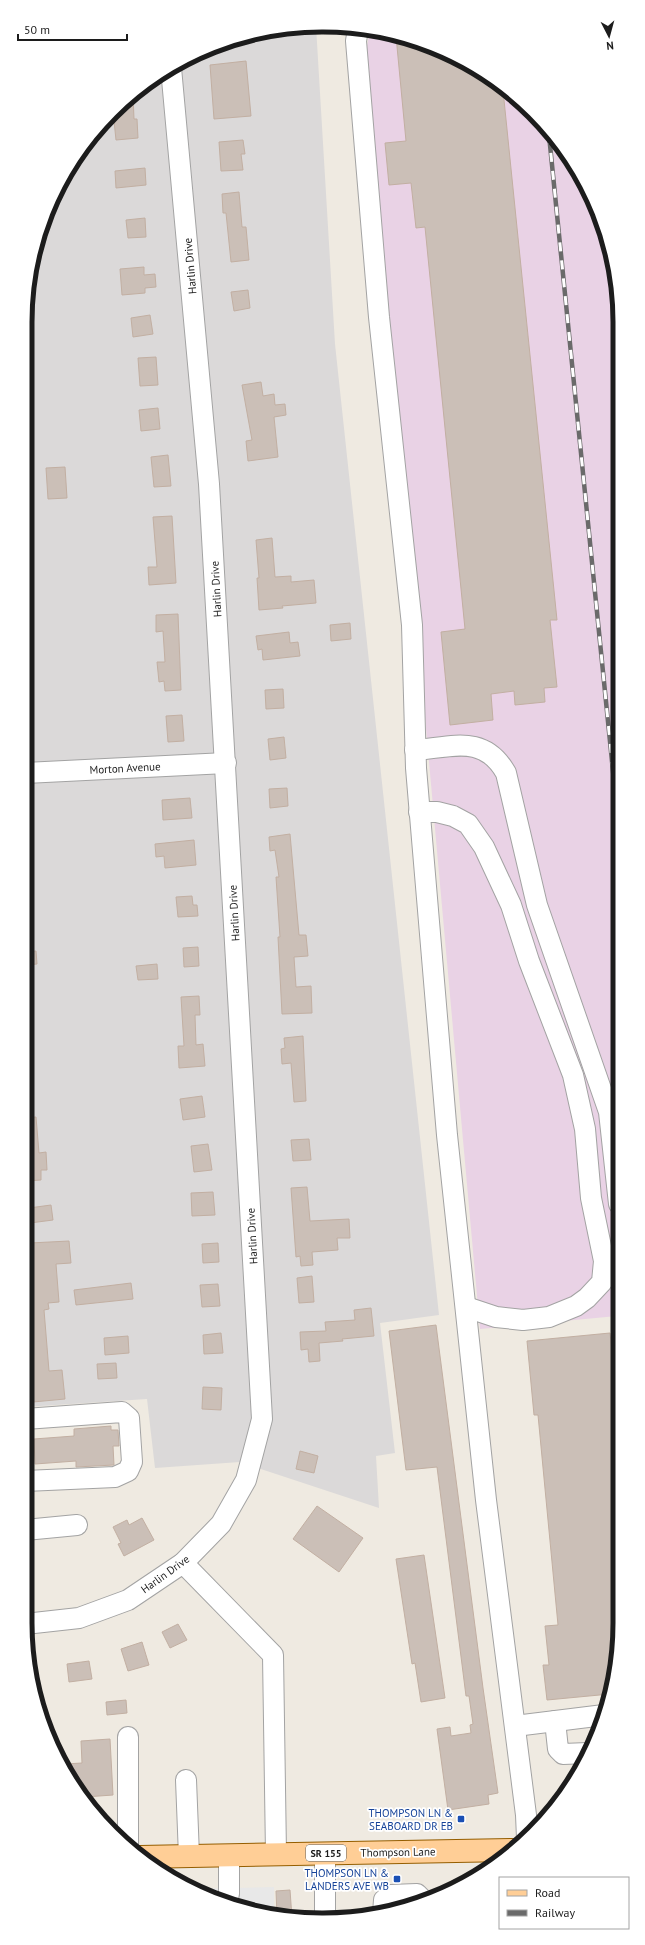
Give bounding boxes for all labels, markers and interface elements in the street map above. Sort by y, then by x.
scale bar [18,16,127,42]
north arrow [589,16,629,56]
text: 50 m [24,22,50,37]
text: N [606,39,614,53]
street label: Harlin Drive [181,237,199,295]
street label: Harlin Drive [208,560,224,618]
street label: Morton Avenue [89,759,161,777]
street label: Harlin Drive [226,884,242,942]
street label: Harlin Drive [244,1207,260,1265]
street label: Harlin Drive [138,1552,192,1596]
place label: THOMPSON LN & SEABOARD DR EB [368,1806,453,1833]
marker: THOMPSON LN & SEABOARD DR EB [456,1814,466,1824]
street label: Thompson Lane [360,1844,436,1860]
road number: SR 155 [306,1845,346,1861]
place label: THOMPSON LN & LANDERS AVE WB [304,1866,389,1893]
marker: THOMPSON LN & LANDERS AVE WB [392,1874,402,1884]
legend [499,1877,629,1929]
text: Road [535,1885,560,1900]
text: Railway [535,1905,575,1920]

